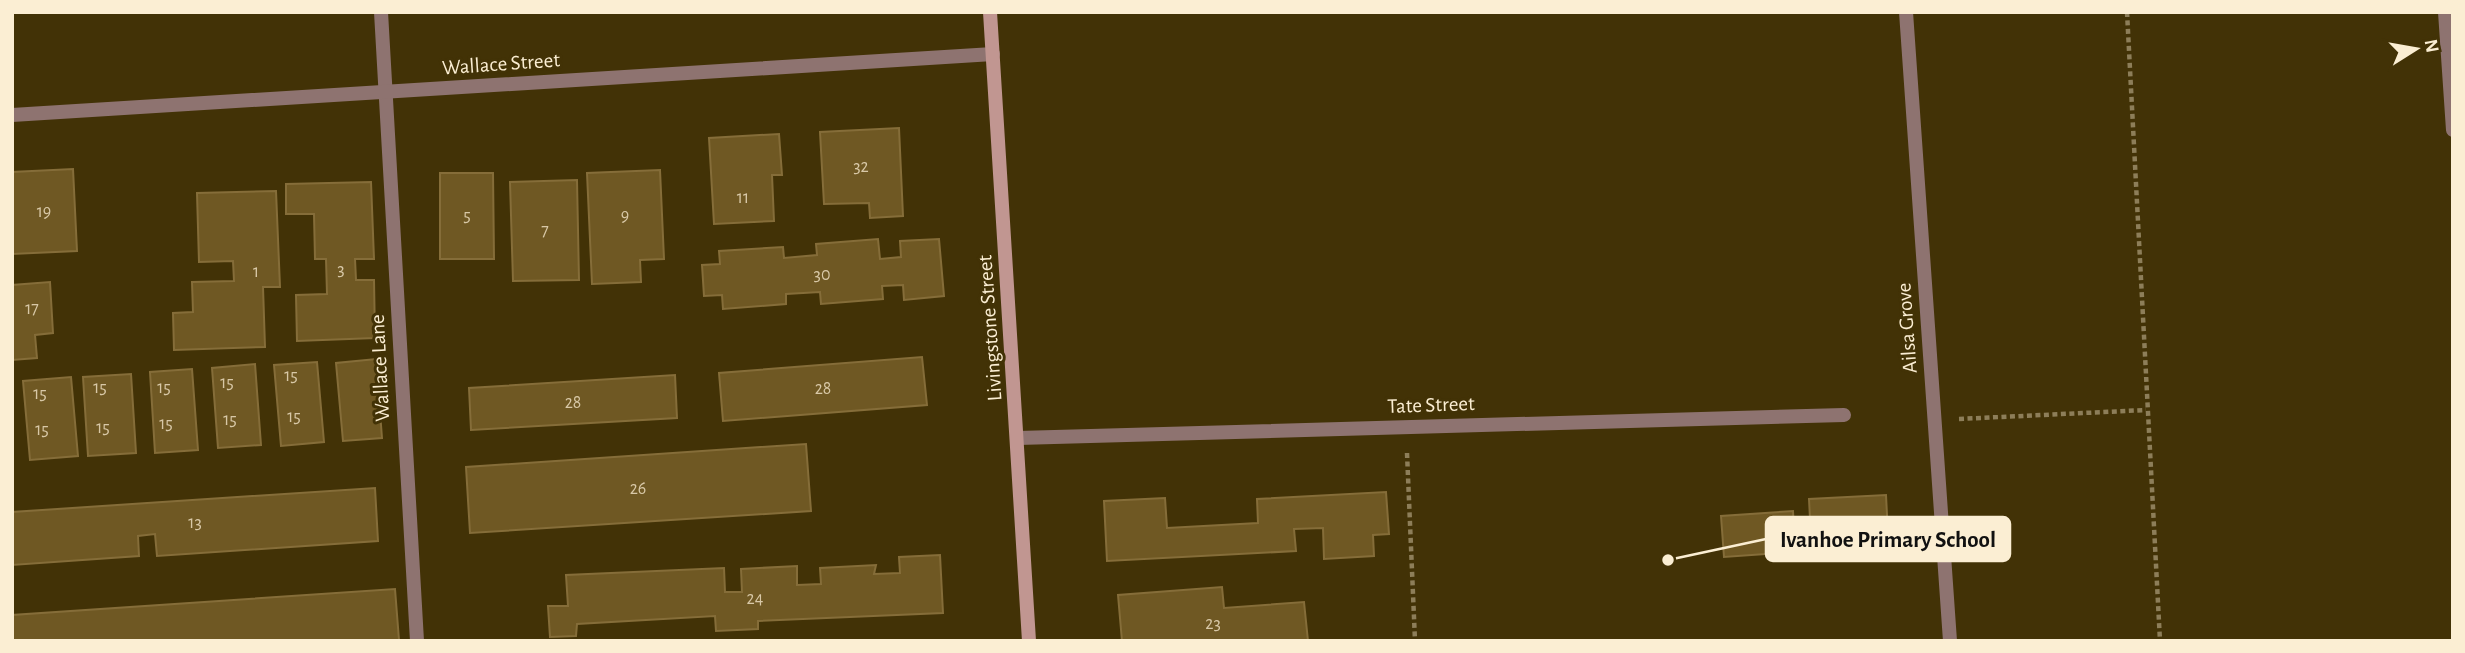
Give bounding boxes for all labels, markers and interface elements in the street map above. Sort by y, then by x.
north arrow [2381,14,2451,84]
text: N [2421,38,2442,54]
street label: Wallace Street [441,49,561,79]
house number: 32 [853,158,869,176]
house number: 11 [737,189,749,207]
house number: 19 [37,203,51,221]
house number: 5 [463,207,471,225]
house number: 9 [621,207,629,225]
house number: 7 [541,222,549,240]
street label: Livingstone Street [974,254,1006,402]
house number: 3 [337,261,345,279]
house number: 1 [253,263,259,281]
house number: 30 [814,266,830,284]
street label: Ailsa Grove [1893,282,1921,374]
house number: 17 [25,300,39,318]
street label: Wallace Lane [367,314,393,422]
house number: 15 [284,367,298,385]
house number: 15 [220,374,234,392]
house number: 15 [93,379,107,397]
house number: 15 [157,379,171,397]
house number: 28 [815,380,831,398]
house number: 15 [33,385,47,403]
street label: Tate Street [1387,393,1475,417]
house number: 28 [565,394,581,412]
house number: 15 [287,408,301,426]
house number: 15 [223,411,237,429]
house number: 15 [159,415,173,433]
house number: 15 [96,419,110,437]
house number: 15 [35,421,49,439]
house number: 26 [630,480,646,498]
house number: 13 [188,514,202,532]
callout: Ivanhoe Primary School [1766,517,2010,561]
text: Ivanhoe Primary School [1780,529,1996,552]
house number: 24 [747,590,764,608]
house number: 23 [1205,615,1221,633]

